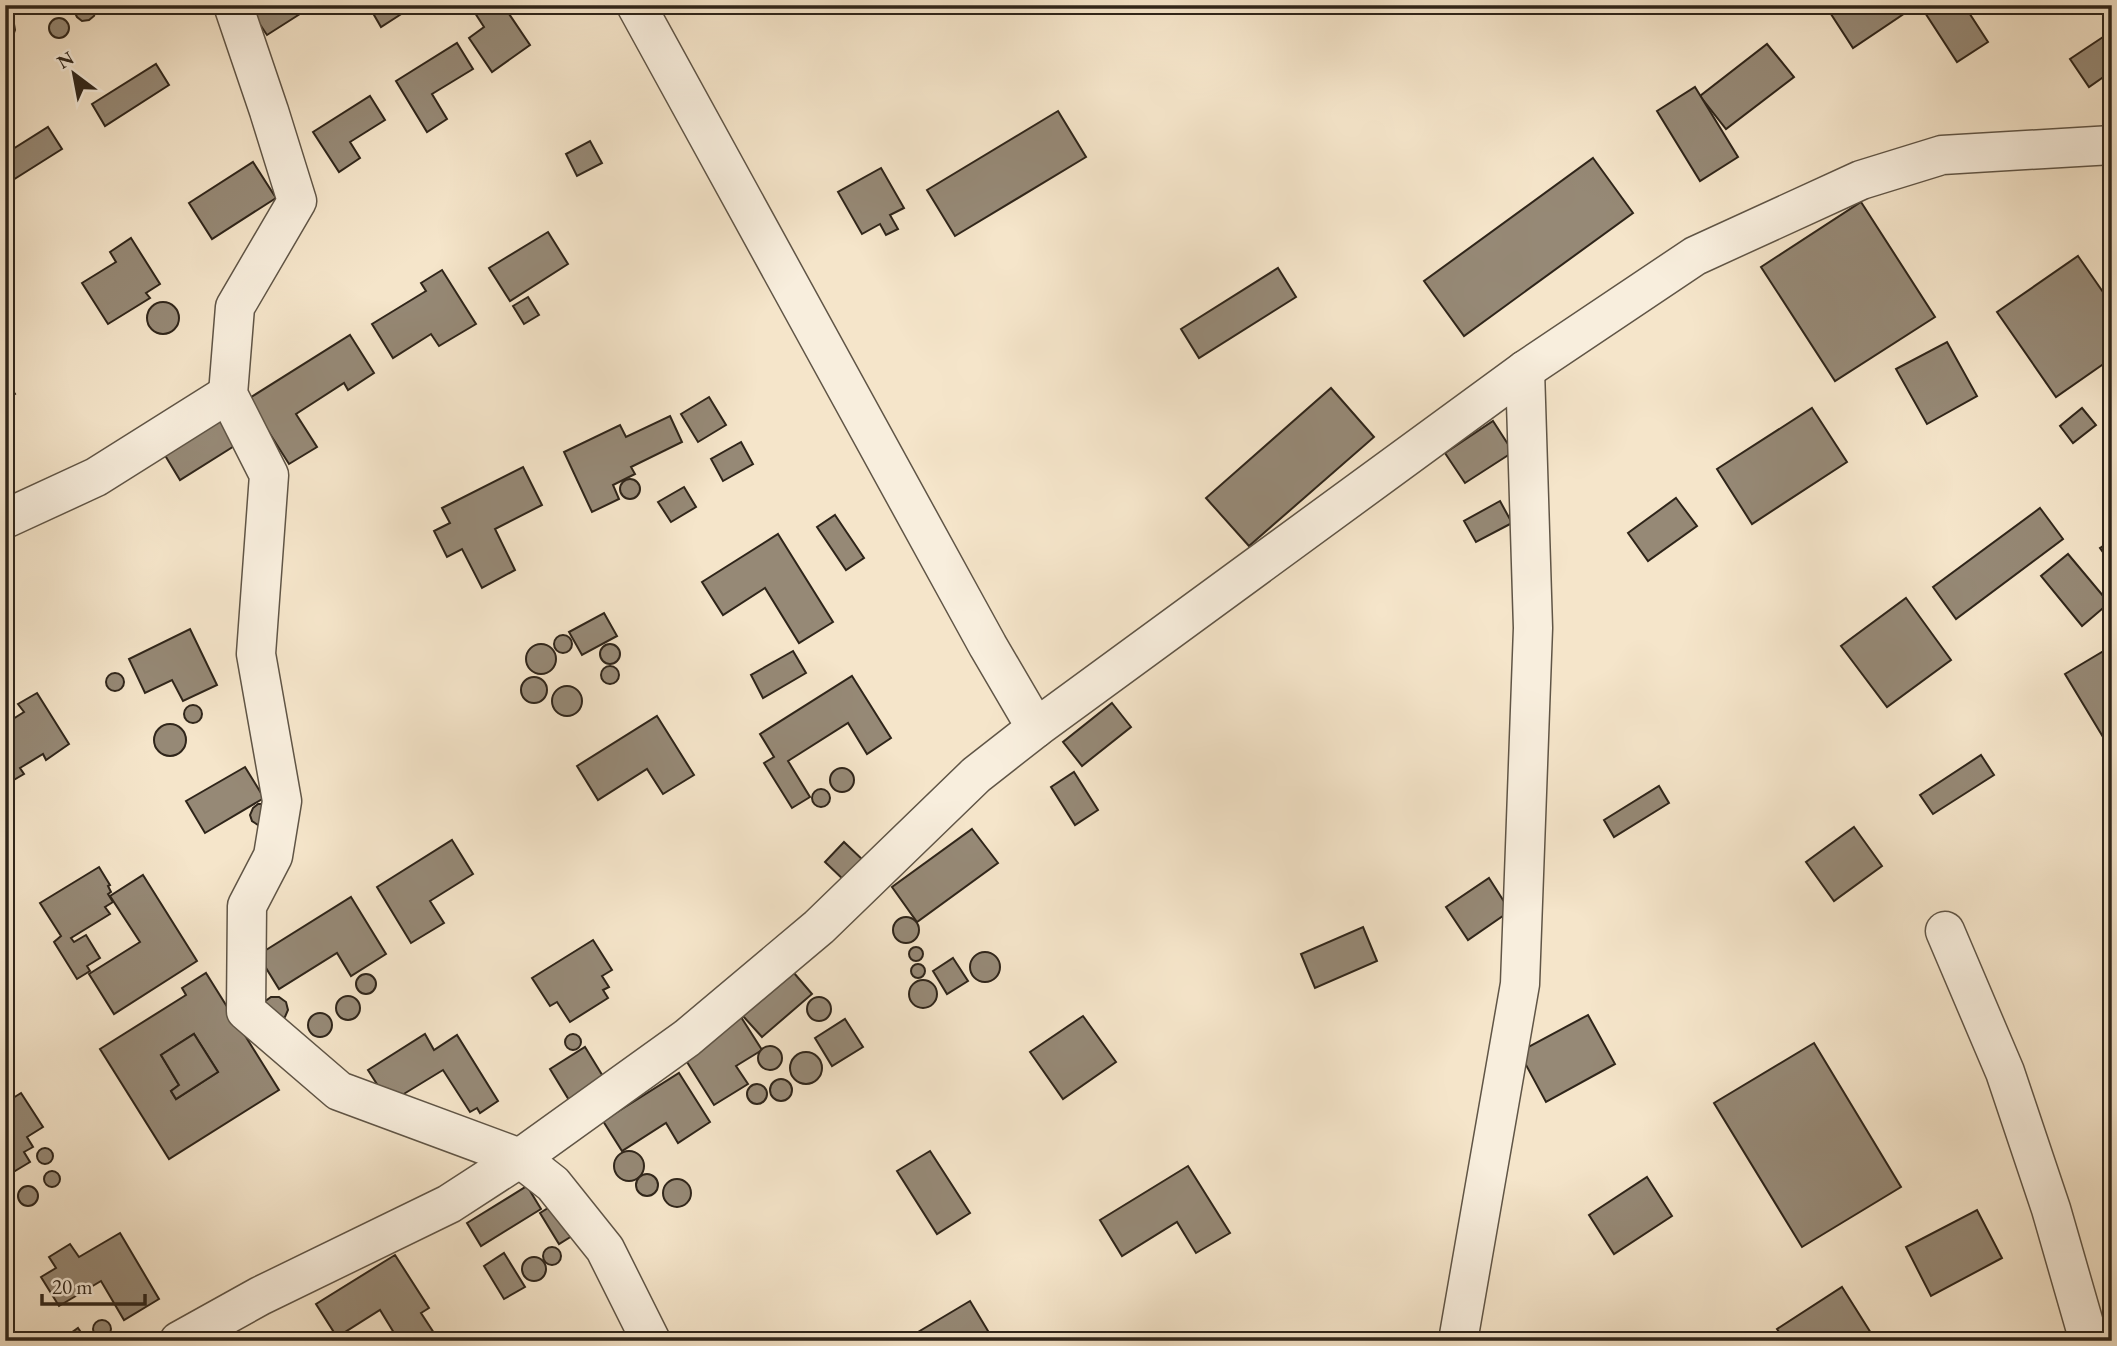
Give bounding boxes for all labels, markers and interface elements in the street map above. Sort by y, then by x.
north arrow [38,38,108,108]
text: N [52,45,79,75]
scale bar [42,1262,145,1306]
text: 20 m [52,1273,93,1300]

